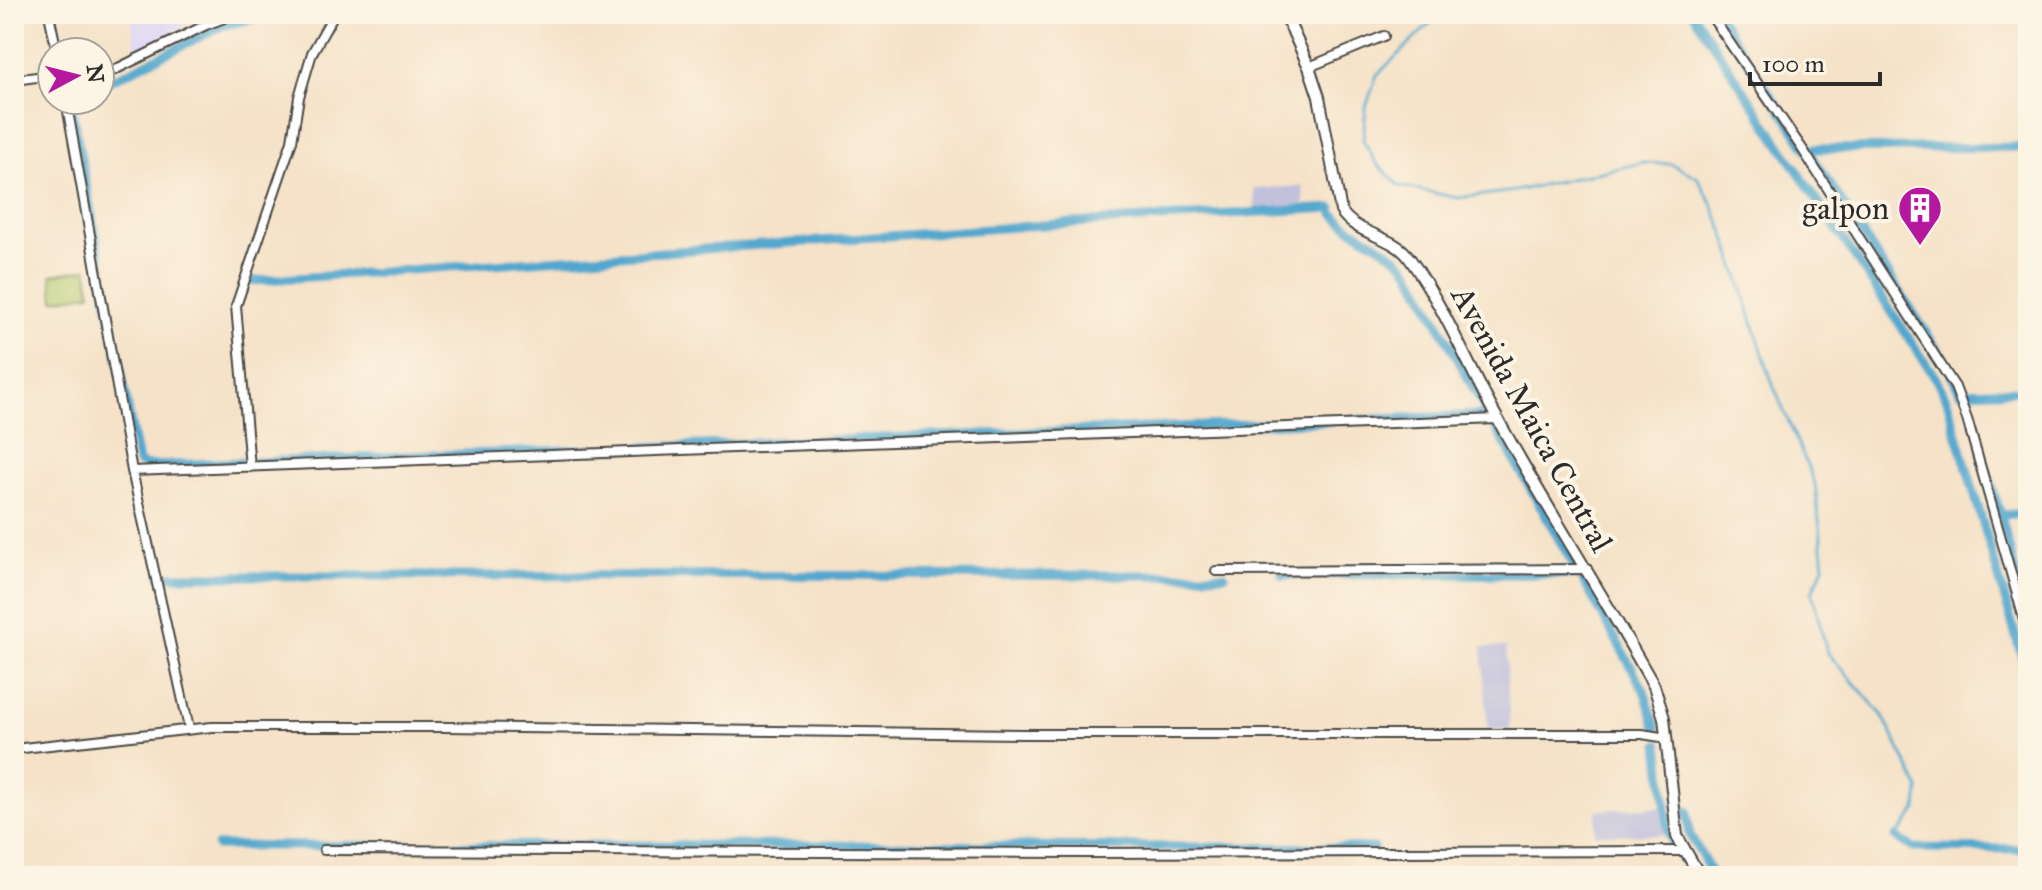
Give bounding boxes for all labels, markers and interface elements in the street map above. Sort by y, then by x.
north arrow [36,36,116,116]
scale bar [1750,36,1880,86]
text: 100 m [1762,49,1825,79]
text: N [81,63,110,85]
building icon: galpon [1896,184,1944,247]
place label: galpon [1802,189,1889,228]
street label: Avenida Maica Central [1442,278,1621,559]

